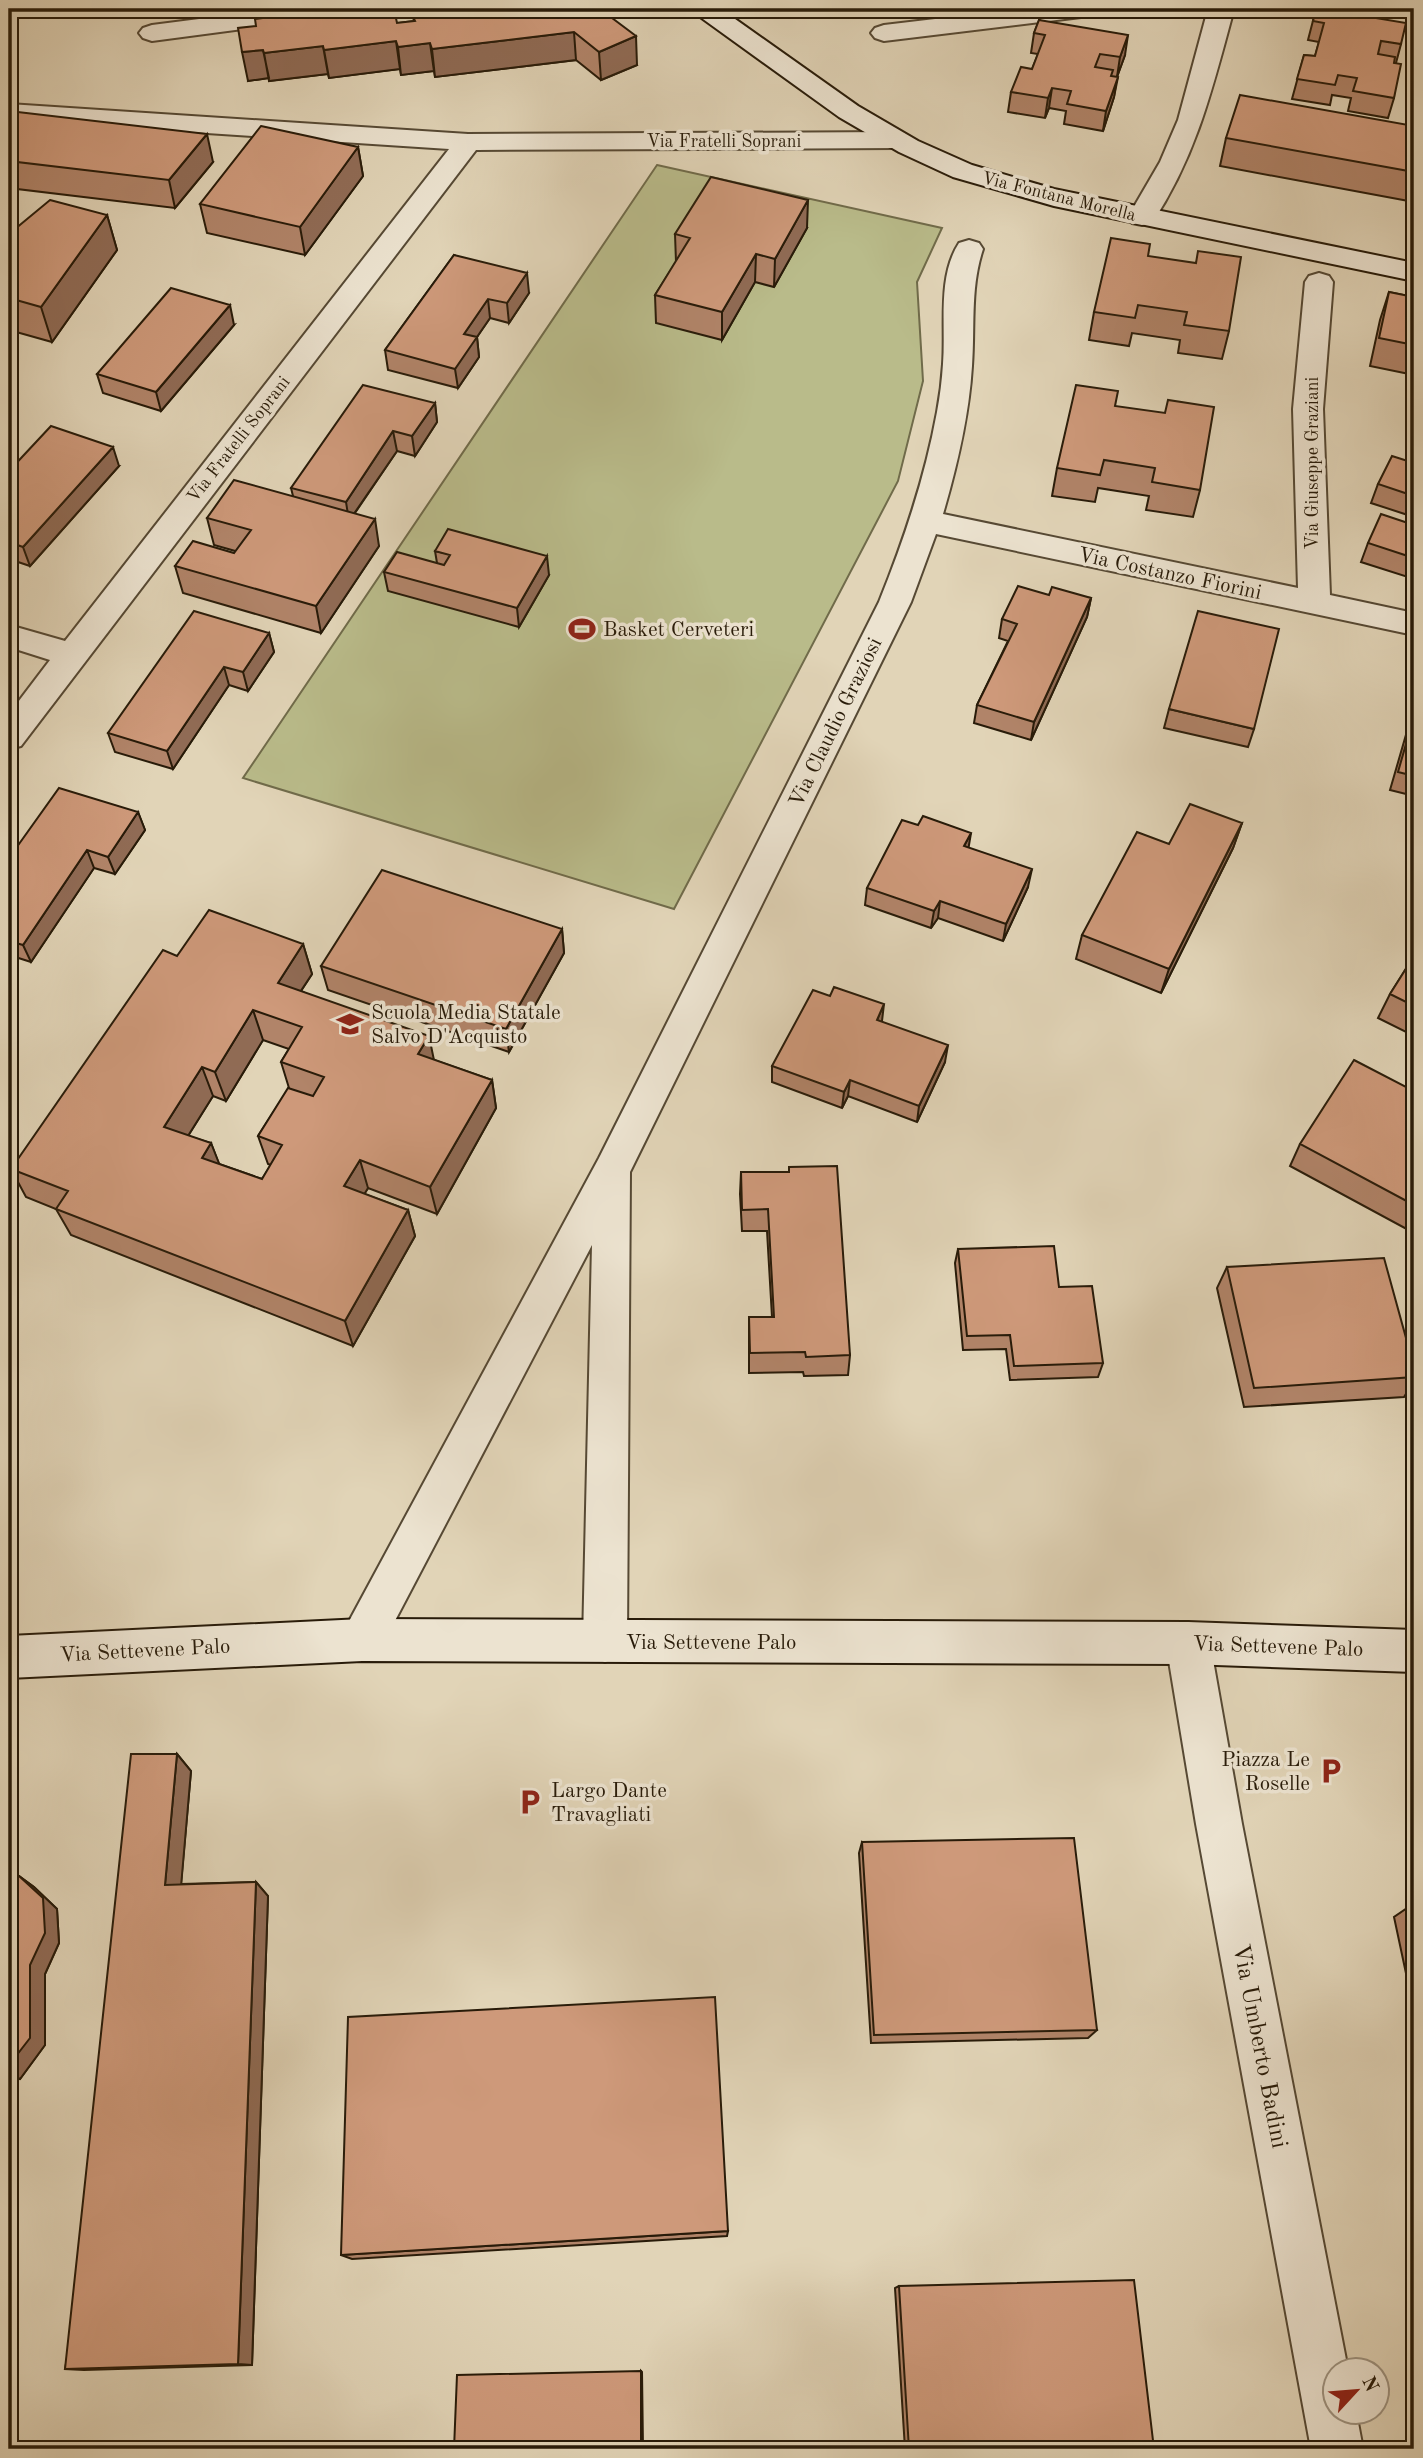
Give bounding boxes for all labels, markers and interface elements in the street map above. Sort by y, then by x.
street label: Via Fratelli Soprani [647,133,802,151]
street label: Via Fontana Morella [980,169,1138,225]
street label: Via Fratelli Soprani [184,373,294,506]
street label: Via Giuseppe Graziani [1304,376,1322,549]
street label: Via Costanzo Fiorini [1076,545,1263,604]
sports icon: Basket Cerveteri [567,614,597,644]
place label: Basket Cerveteri [603,620,754,641]
street label: Via Claudio Graziosi [786,635,886,811]
place label: Scuola Media Statale Salvo D'Acquisto [371,1003,561,1048]
school or university icon: Scuola Media Statale Salvo D'Acquisto [335,1009,365,1039]
street label: Via Settevene Palo [626,1633,796,1654]
street label: Via Settevene Palo [1192,1634,1364,1661]
street label: Via Settevene Palo [59,1637,231,1666]
place label: Piazza Le Roselle [1221,1750,1310,1795]
parking icon: Piazza Le Roselle [1316,1756,1346,1786]
place label: Largo Dante Travagliati [551,1781,667,1826]
parking icon: Largo Dante Travagliati [515,1787,545,1817]
street label: Via Umberto Badini [1227,1942,1291,2150]
north arrow [1322,2356,1392,2426]
text: N [1357,2374,1381,2396]

